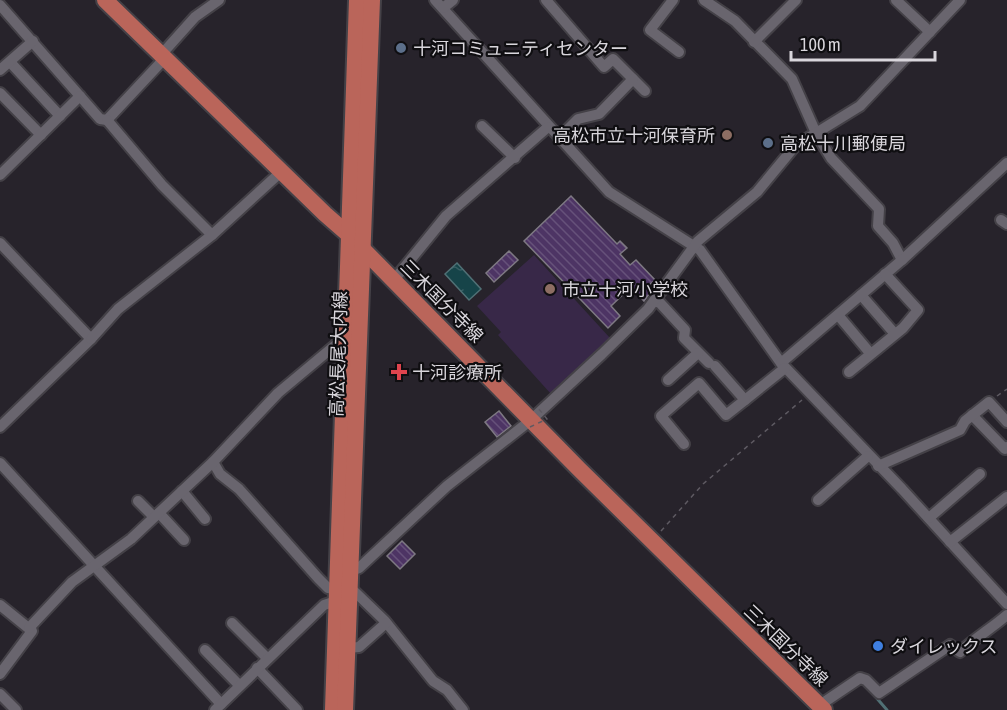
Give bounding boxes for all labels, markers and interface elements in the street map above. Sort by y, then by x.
scale bar [791,24,935,62]
text: 100 m [800,34,841,55]
place label: 十河コミュニティセンター [413,38,628,59]
marker: 十河コミュニティセンター [394,41,408,55]
place label: 高松市立十河保育所 [553,125,715,146]
marker: 高松市立十河保育所 [720,128,734,142]
place label: 高松十川郵便局 [780,133,906,154]
marker: 高松十川郵便局 [761,136,775,150]
street label: 三木国分寺線 [396,255,488,347]
place label: 市立十河小学校 [562,279,688,300]
marker: 市立十河小学校 [543,282,557,296]
street label: 高松長尾大内線 [325,291,351,417]
place label: 十河診療所 [412,362,502,383]
marker: 十河診療所 [390,363,408,381]
street label: 三木国分寺線 [740,600,832,690]
place label: ダイレックス [890,636,997,657]
marker: ダイレックス [871,639,885,653]

